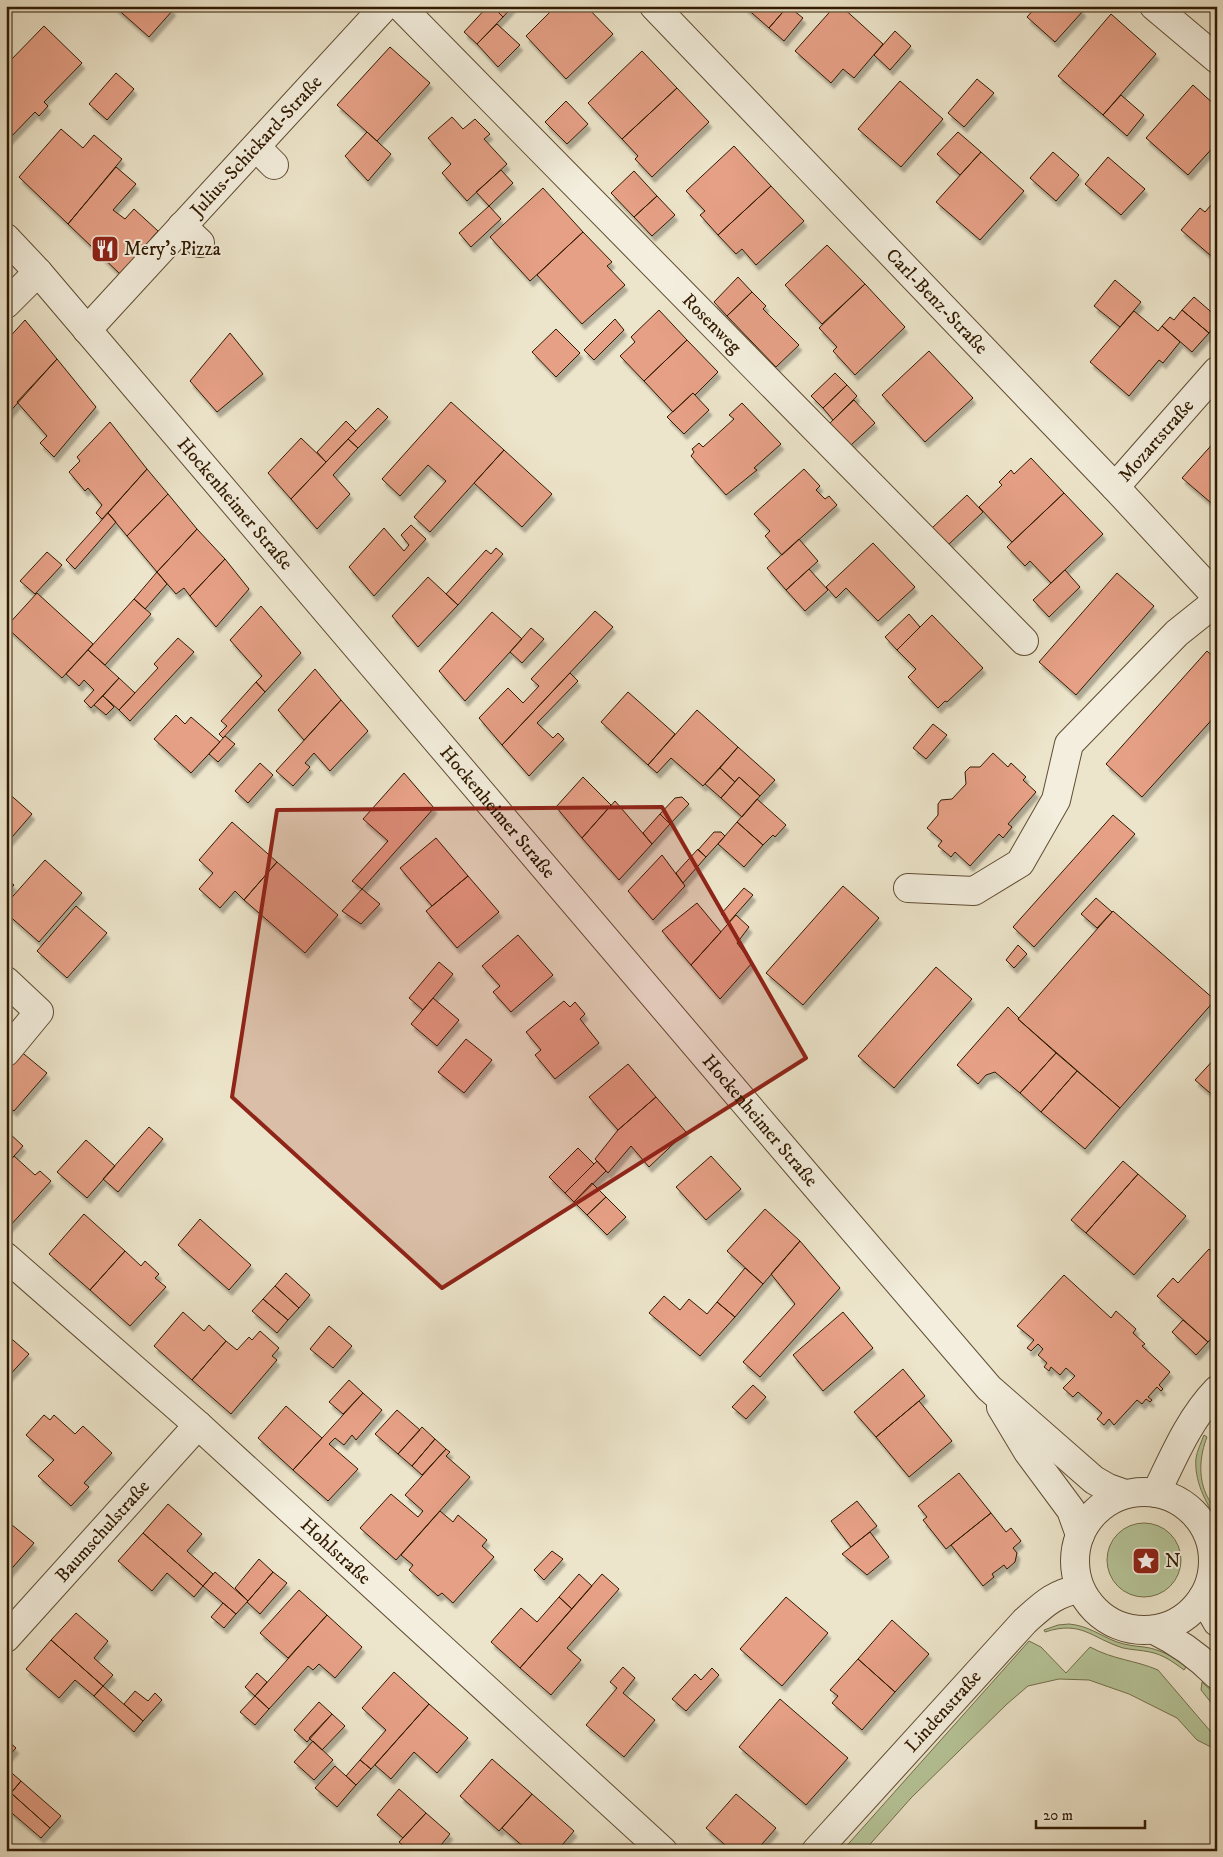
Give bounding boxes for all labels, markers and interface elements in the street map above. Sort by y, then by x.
street label: Julius-Schickard-Straße [184,70,327,223]
restaurant icon: Mery's Pizza [90,234,120,264]
place label: Mery's Pizza [124,238,221,261]
street label: Carl-Benz-Straße [881,244,993,359]
street label: Rosenweg [677,289,747,359]
street label: Mozartstraße [1113,394,1199,487]
street label: Hockenheimer Straße [172,433,298,575]
street label: Hockenheimer Straße [435,741,561,883]
street label: Hockenheimer Straße [697,1050,823,1192]
street label: Baumschulstraße [50,1475,155,1587]
street label: Hohlstraße [296,1513,376,1589]
place icon: N [1131,1546,1161,1576]
place label: N [1165,1550,1181,1573]
street label: Lindenstraße [900,1665,986,1757]
scale bar [1036,1797,1144,1829]
text: 20 m [1043,1806,1073,1825]

